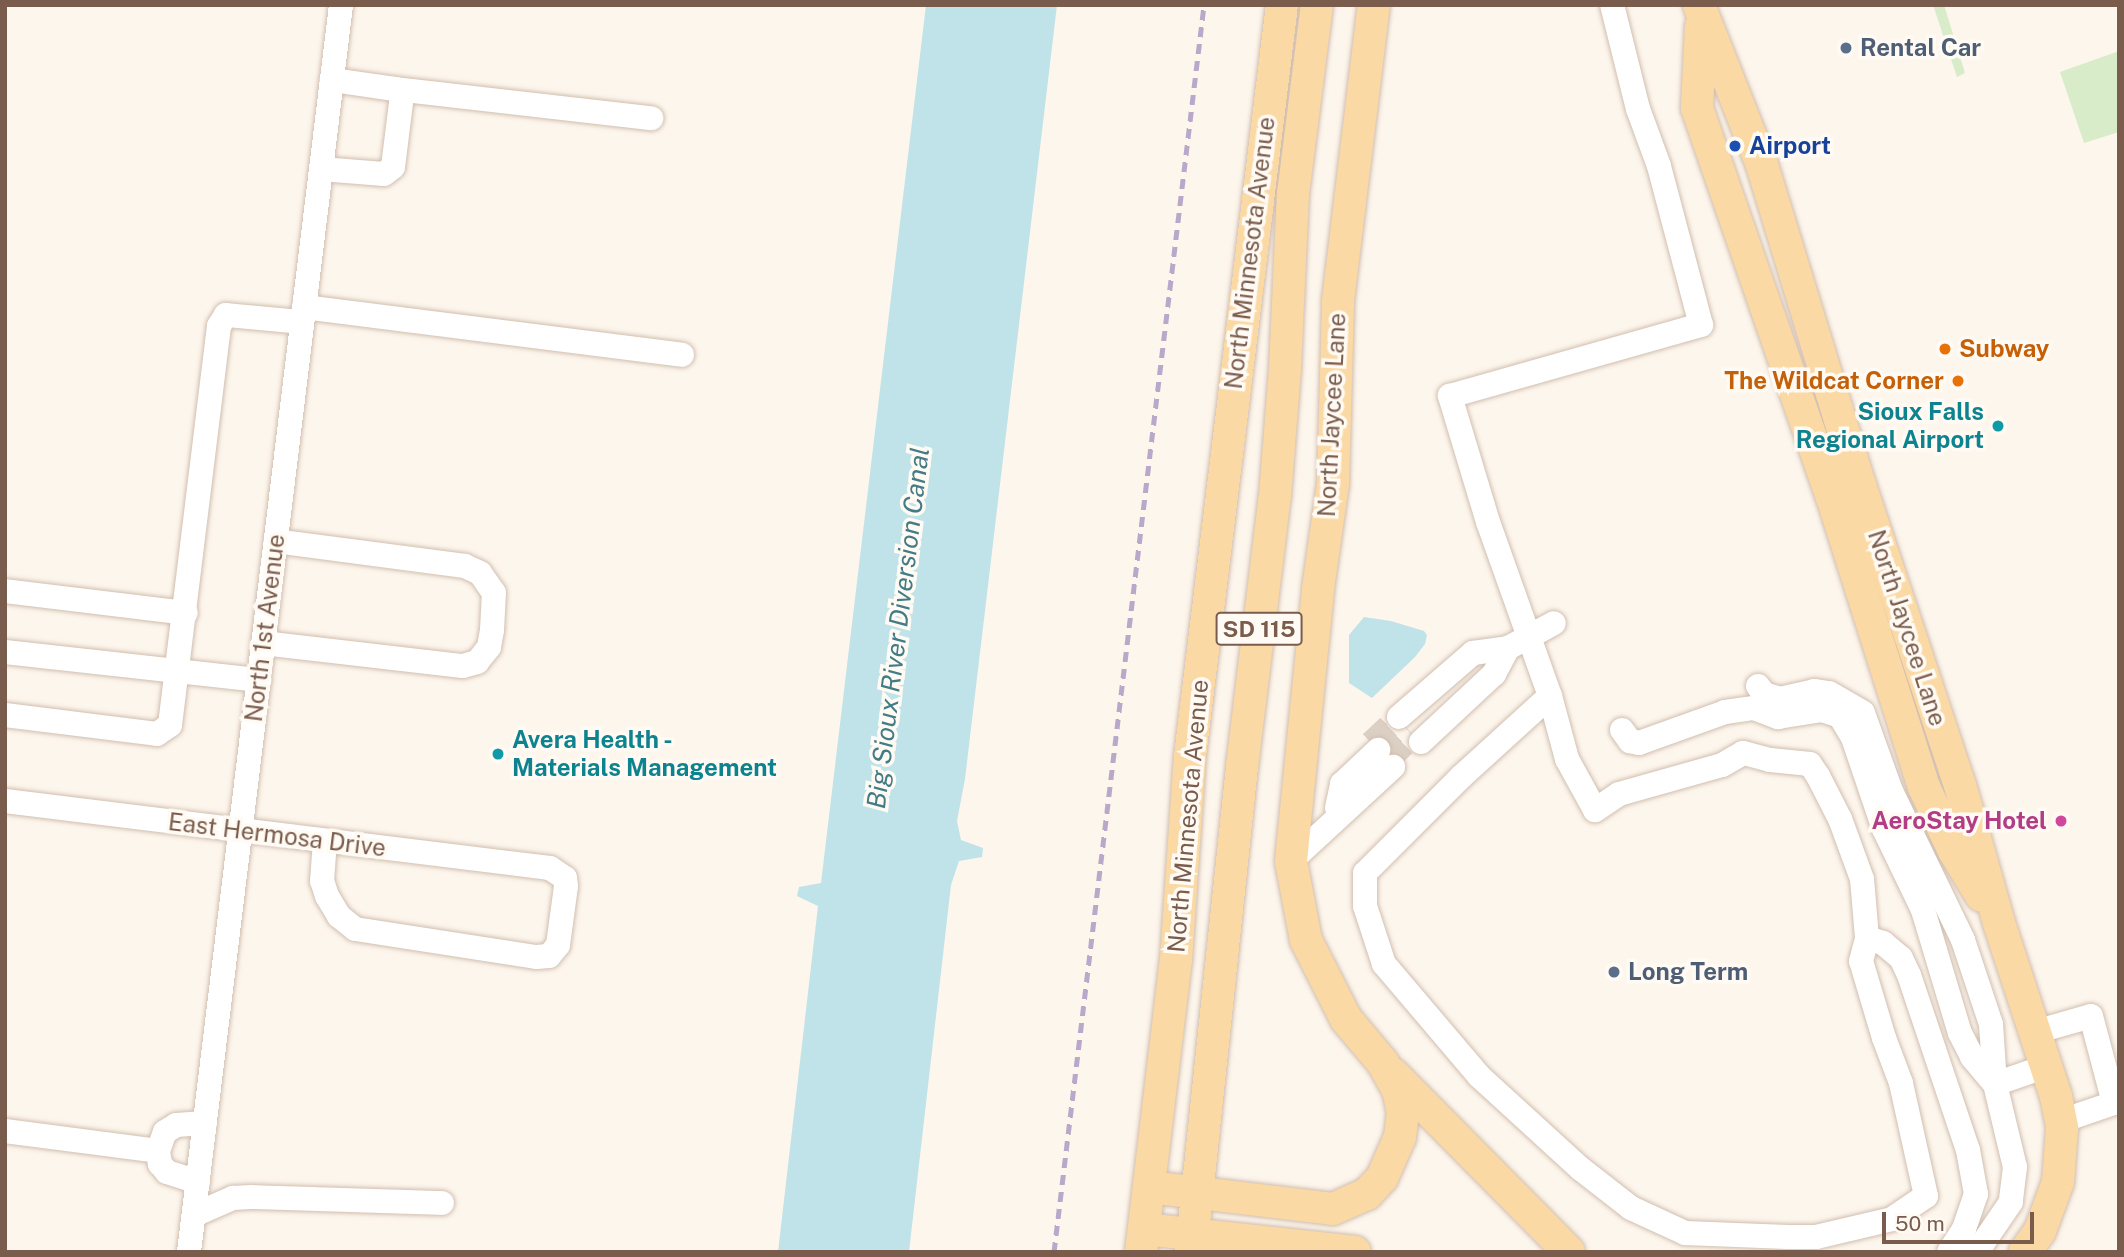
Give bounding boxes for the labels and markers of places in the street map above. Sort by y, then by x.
place label: Rental Car [1860,34,1981,62]
marker: Rental Car [1838,40,1854,56]
place label: Airport [1749,132,1831,160]
marker: Airport [1727,138,1743,154]
place label: Subway [1959,335,2049,363]
marker: Subway [1937,341,1953,357]
place label: The Wildcat Corner [1724,367,1944,395]
marker: The Wildcat Corner [1950,373,1966,389]
place label: Sioux Falls Regional Airport [1796,398,1984,454]
marker: Sioux Falls Regional Airport [1990,418,2006,434]
place label: Avera Health - Materials Management [512,726,777,782]
marker: Avera Health - Materials Management [490,746,506,762]
place label: AeroStay Hotel [1871,807,2047,835]
marker: AeroStay Hotel [2053,813,2069,829]
place label: Long Term [1628,958,1748,986]
marker: Long Term [1606,964,1622,980]

